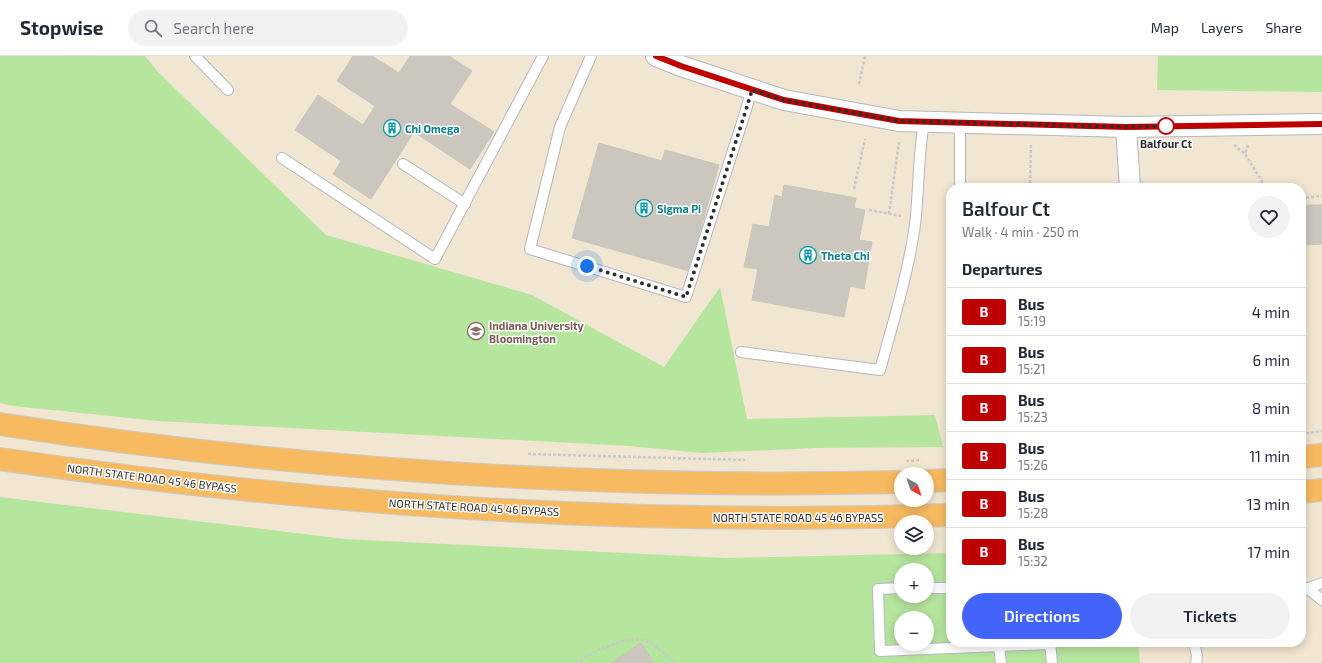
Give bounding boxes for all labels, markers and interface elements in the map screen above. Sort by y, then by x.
search box [128,10,408,46]
text: Stopwise [20,16,104,39]
icon: search [142,17,164,39]
text: Search here [174,19,254,37]
text: Map [1151,19,1179,36]
text: Layers [1201,19,1243,36]
text: Share [1265,19,1302,36]
marker: Balfour Ct [1157,117,1175,135]
building icon: Chi Omega [382,118,402,138]
place label: Chi Omega [405,122,460,135]
place label: Balfour Ct [1140,137,1192,150]
button: heart [1248,196,1290,238]
text: Balfour Ct [962,197,1050,220]
building icon: Sigma Pi [634,198,654,218]
place label: Sigma Pi [657,202,701,215]
text: Walk · 4 min · 250 m [962,224,1079,240]
building icon: Theta Chi [798,245,818,265]
place label: Theta Chi [821,249,870,262]
your location [577,256,597,276]
text: Departures [962,260,1042,278]
text: Bus [1018,295,1044,313]
text: B [980,303,988,320]
text: 4 min [1252,303,1290,321]
text: 15:19 [1018,313,1046,329]
place label: Indiana University Bloomington [489,319,585,345]
school or university icon: Indiana University Bloomington [466,321,486,341]
text: Bus [1018,343,1044,361]
text: B [980,351,988,368]
text: 6 min [1252,351,1290,369]
text: 15:21 [1018,361,1046,377]
text: Bus [1018,391,1044,409]
text: B [980,399,988,416]
text: 8 min [1252,399,1290,417]
text: 15:23 [1018,409,1048,425]
text: Bus [1018,439,1044,457]
text: B [980,447,988,464]
text: 11 min [1249,447,1290,465]
text: 15:26 [1018,457,1048,473]
street label: NORTH STATE ROAD 45 46 BYPASS [67,461,237,495]
north arrow [894,467,934,507]
map controls [894,467,934,651]
text: Bus [1018,487,1044,505]
text: B [980,495,988,512]
text: 13 min [1247,495,1290,513]
street label: NORTH STATE ROAD 45 46 BYPASS [388,496,560,518]
text: 15:28 [1018,505,1048,521]
street label: NORTH STATE ROAD 45 46 BYPASS [713,511,883,524]
button: layers [894,515,934,555]
text: Bus [1018,535,1044,553]
text: B [980,543,988,560]
text: 17 min [1247,543,1290,561]
text: 15:32 [1018,553,1048,569]
button: + [894,563,934,603]
button: Directions [962,593,1122,639]
button: Tickets [1130,593,1290,639]
button: − [894,611,934,651]

